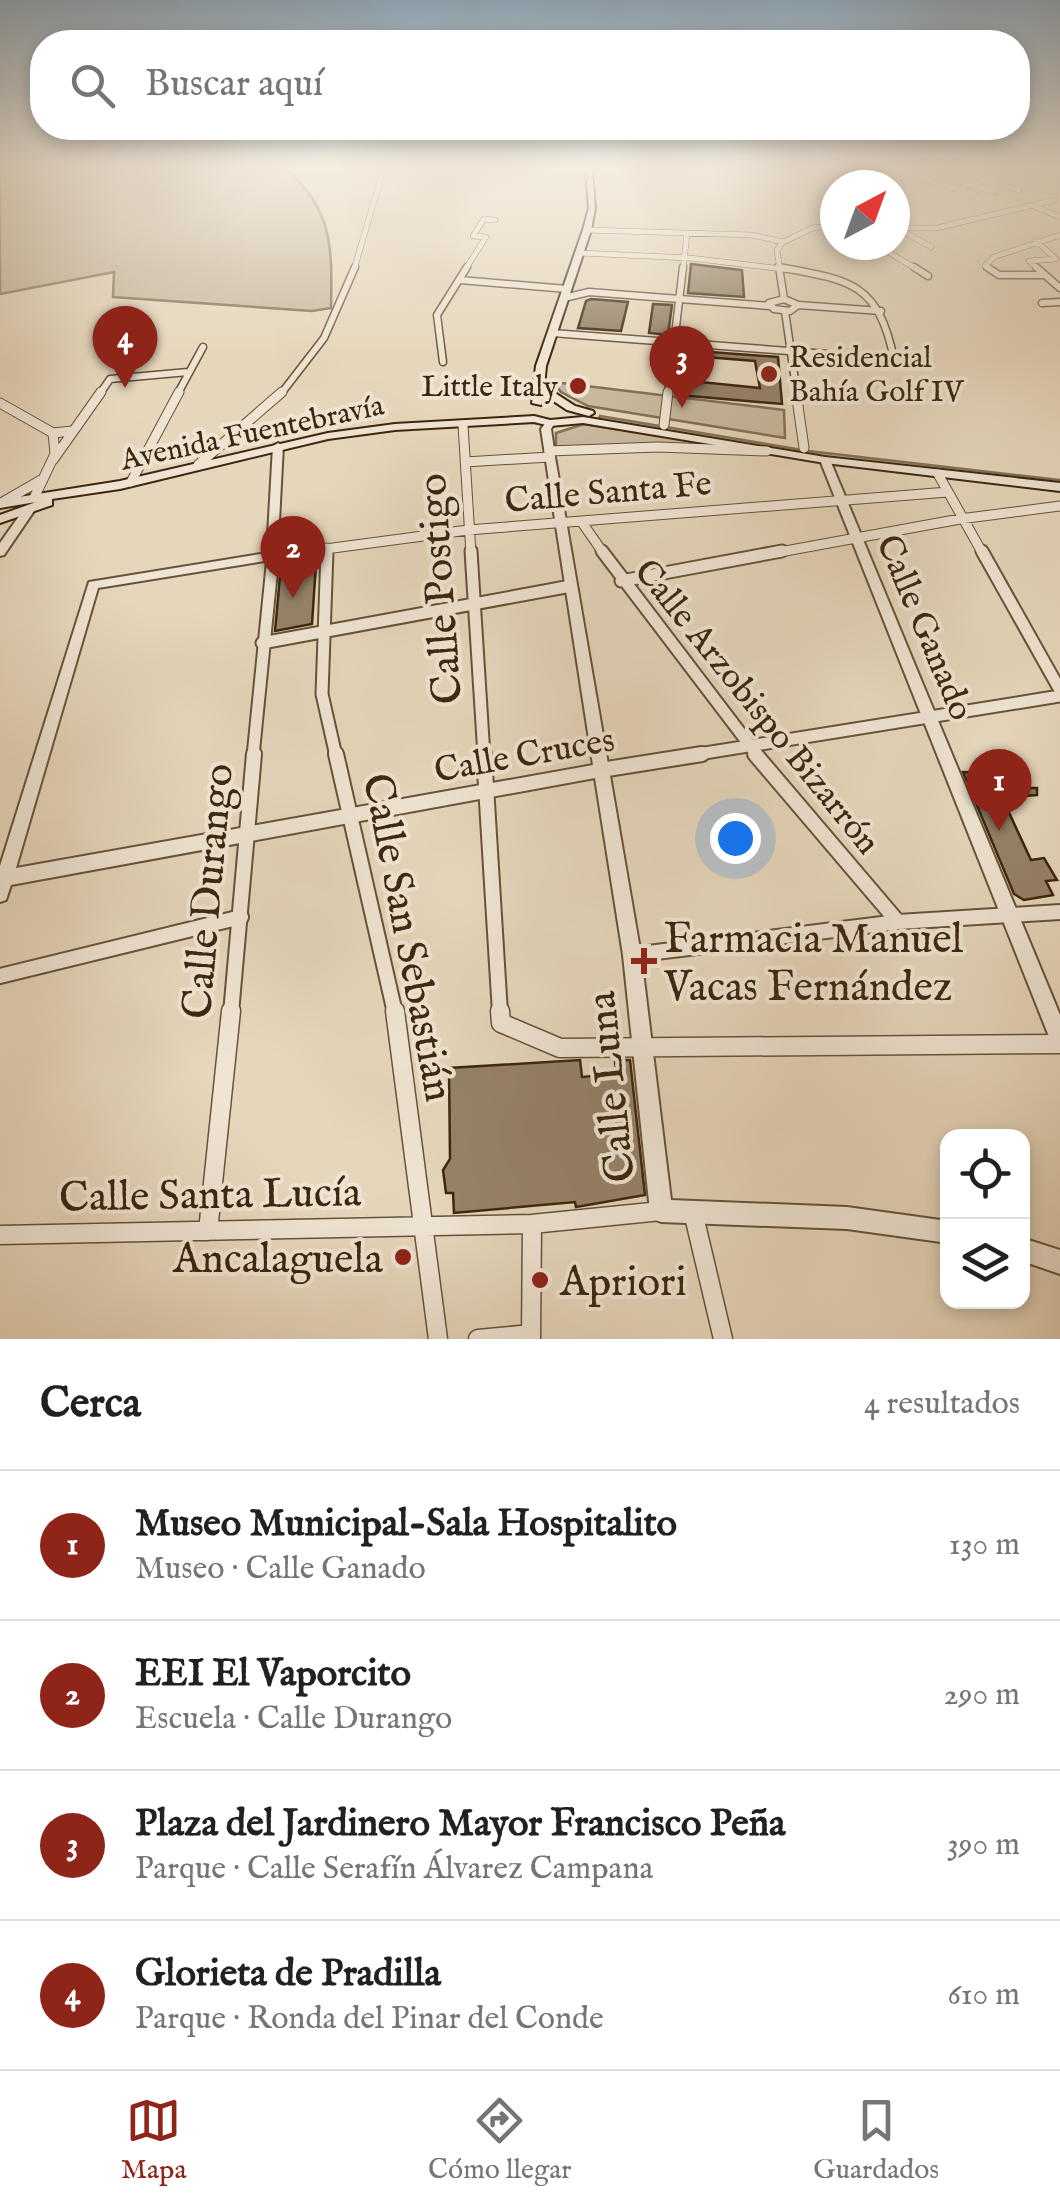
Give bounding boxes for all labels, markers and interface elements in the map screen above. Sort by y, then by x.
search box [30,30,1030,140]
icon: search [65,58,120,113]
text: Buscar aquí [145,61,323,109]
north arrow [820,170,910,260]
pin: 4 [92,306,158,388]
pin: 3 [650,326,714,408]
place label: Residencial Bahía Golf IV [789,340,965,412]
marker: Residencial Bahía Golf IV [758,363,780,385]
place label: Little Italy [421,369,558,407]
marker: Little Italy [567,375,589,397]
street label: Avenida Fuentebravía [116,388,387,481]
street label: Calle Santa Fe [503,462,713,525]
street label: Calle Postigo [407,472,476,706]
pin: 2 [260,516,326,598]
street label: Calle Ganado [864,528,983,727]
street label: Calle Arzobispo Bizarrón [623,551,889,864]
street label: Calle Cruces [431,718,618,794]
pin: 1 [966,748,1032,831]
street label: Calle Durango [172,761,247,1021]
street label: Calle San Sebastián [349,769,464,1106]
your location [710,813,761,864]
place label: Farmacia Manuel Vacas Fernández [663,914,964,1015]
marker: Farmacia Manuel Vacas Fernández [633,950,655,972]
street label: Calle Luna [576,988,649,1185]
map controls [940,1129,1030,1309]
button: locate [940,1129,1030,1219]
street label: Calle Santa Lucía [59,1167,362,1226]
button: layers [940,1219,1030,1309]
place label: Ancalaguela [172,1234,384,1287]
marker: Ancalaguela [392,1246,414,1268]
place label: Apriori [559,1257,687,1310]
marker: Apriori [529,1269,551,1291]
text: Cerca [40,1378,141,1431]
text: 4 resultados [864,1384,1020,1425]
text: Museo Municipal-Sala Hospitalito [135,1501,677,1549]
text: 1 [67,1525,78,1566]
text: 130 m [949,1525,1020,1566]
text: Museo · Calle Ganado [135,1549,426,1590]
text: EEI El Vaporcito [135,1651,411,1699]
text: 2 [65,1675,80,1716]
text: 290 m [944,1675,1020,1716]
text: Escuela · Calle Durango [135,1699,452,1740]
text: Plaza del Jardinero Mayor Francisco Peña [135,1801,785,1849]
text: 3 [67,1825,78,1866]
text: 390 m [947,1825,1020,1866]
text: Parque · Calle Serafín Álvarez Campana [135,1849,653,1890]
text: Glorieta de Pradilla [135,1951,441,1999]
text: 4 [65,1975,80,2016]
text: 610 m [948,1975,1020,2016]
text: Parque · Ronda del Pinar del Conde [135,1999,604,2040]
tab: Mapa [121,2093,187,2188]
tab: Cómo llegar [428,2093,572,2188]
tab: Guardados [813,2093,939,2188]

